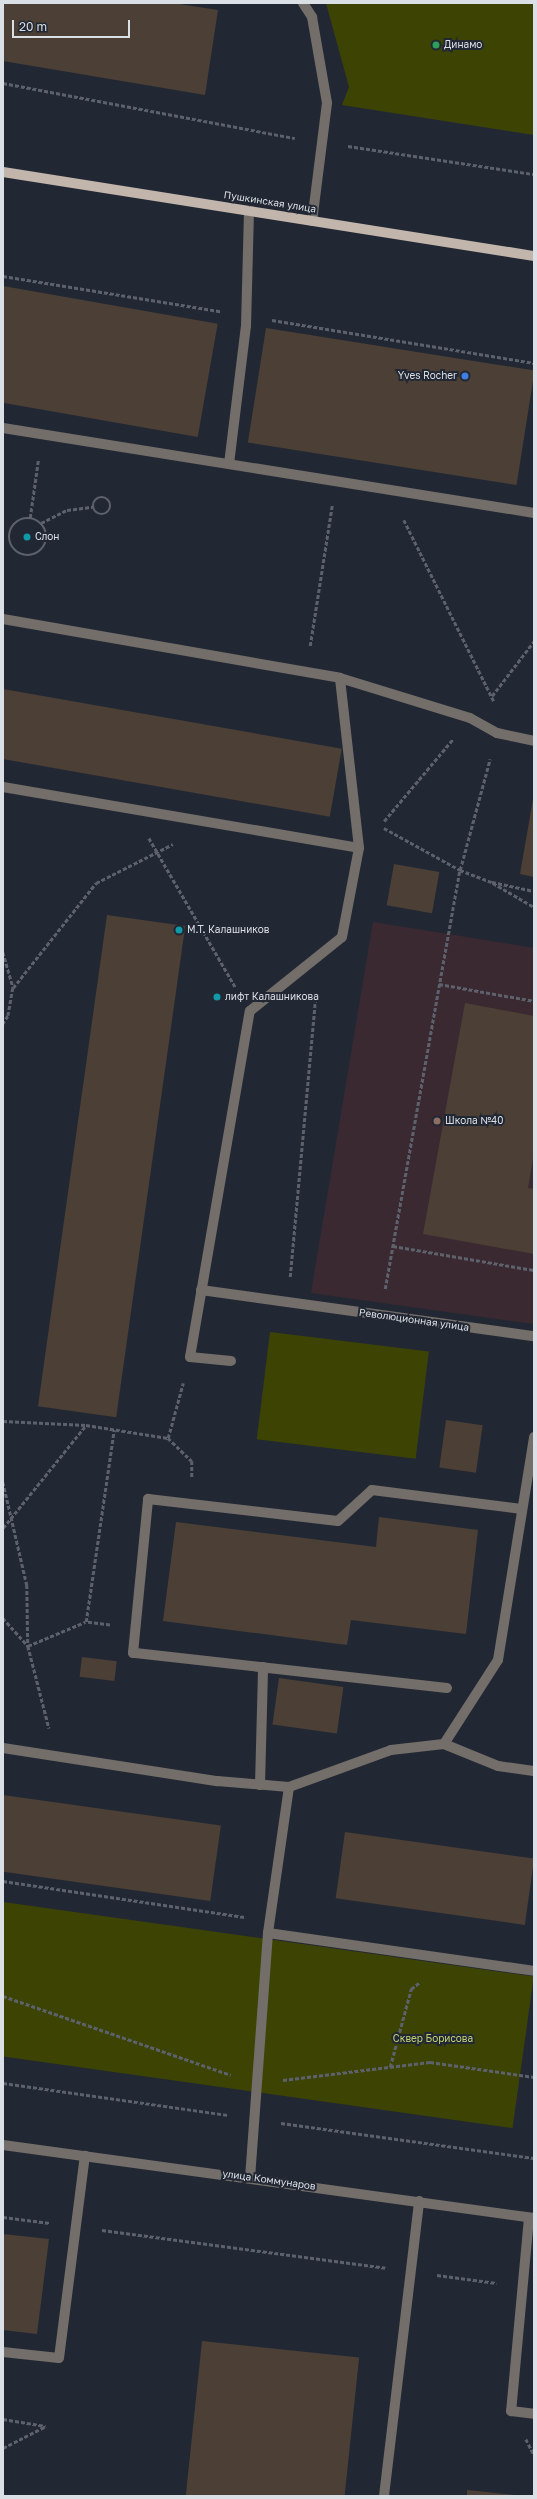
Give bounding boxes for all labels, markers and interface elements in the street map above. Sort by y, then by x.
scale bar [14,12,132,38]
text: 20 m [19,19,47,34]
place label: Динамо [444,39,482,51]
marker: Динамо [431,40,441,50]
street label: Пушкинская улица [223,189,317,215]
place label: Yves Rocher [398,370,457,382]
marker: Yves Rocher [460,371,470,381]
place label: Слон [35,531,59,543]
marker: Слон [22,532,32,542]
place label: М.Т. Калашников [187,924,269,936]
marker: М.Т. Калашников [174,925,184,935]
place label: лифт Калашникова [225,991,319,1003]
marker: лифт Калашникова [212,992,222,1002]
place label: Школа №40 [445,1115,503,1127]
marker: Школа №40 [432,1116,442,1126]
street label: Революционная улица [358,1306,470,1334]
park label: Сквер Борисова [393,2033,473,2045]
street label: улица Коммунаров [222,2168,316,2192]

